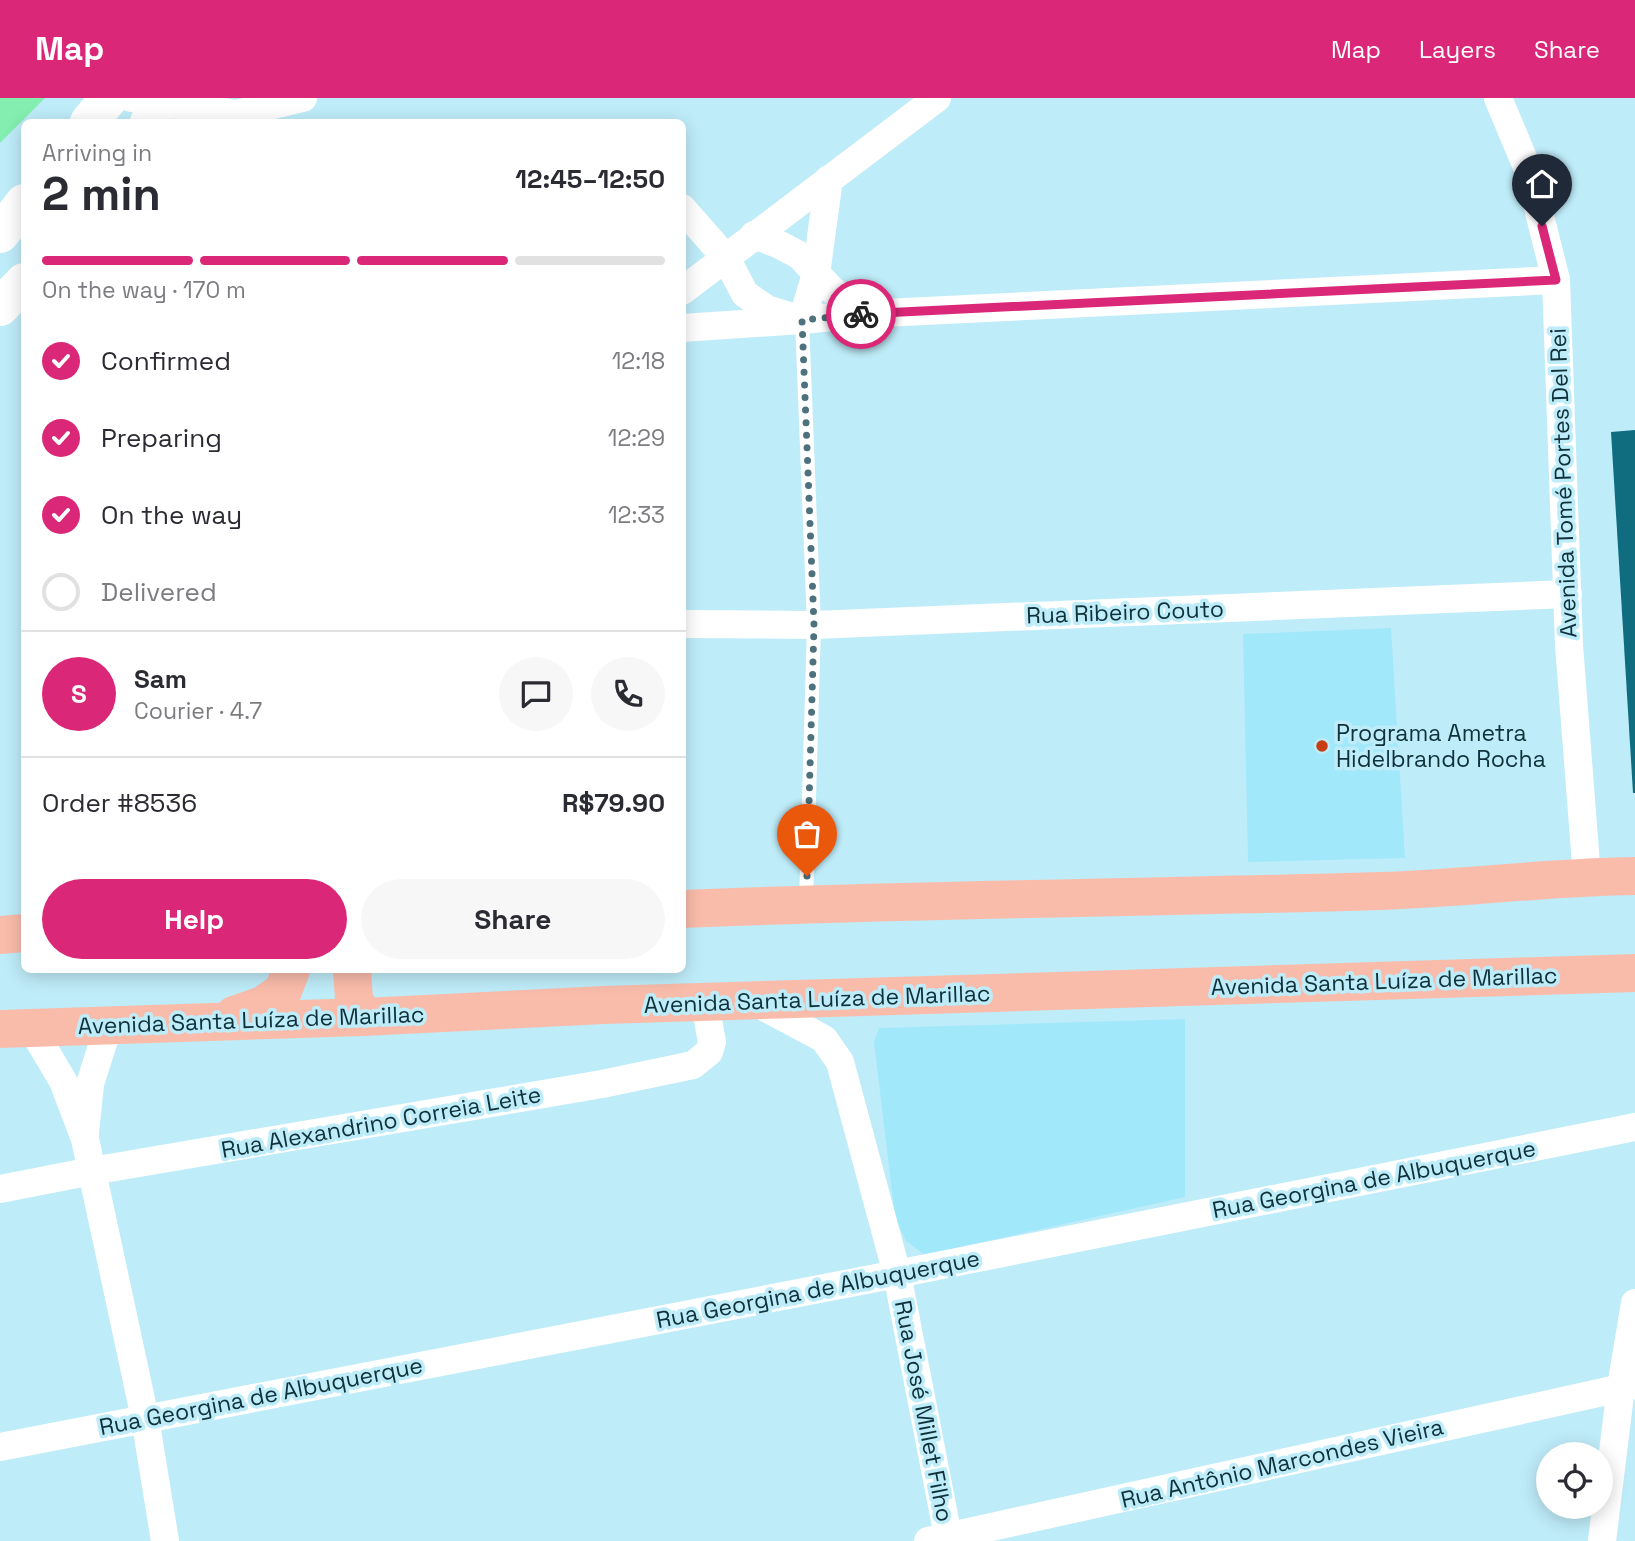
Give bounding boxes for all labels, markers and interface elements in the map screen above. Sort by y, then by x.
text: Map [35,28,104,70]
text: Map [1331,34,1381,65]
text: Layers [1419,34,1496,65]
text: Share [1534,34,1600,65]
text: Arriving in [42,138,152,168]
pin [1512,154,1572,226]
text: 12:45–12:50 [515,162,665,196]
text: 2 min [42,165,161,223]
icon: home [1523,165,1561,203]
text: On the way · 170 m [42,275,246,305]
courier [826,279,896,349]
icon: bike [842,295,880,333]
street label: Avenida Tomé Portes Del Rei [1543,328,1583,638]
icon: check [42,342,80,380]
text: Confirmed [101,344,231,378]
text: 12:18 [612,346,665,376]
icon: check [42,419,80,457]
text: Preparing [101,421,222,455]
text: 12:29 [608,423,665,453]
icon: check [42,496,80,534]
text: On the way [101,498,242,532]
text: 12:33 [608,500,665,530]
text: Delivered [101,575,217,609]
street label: Rua Ribeiro Couto [1026,594,1224,630]
button: chat [499,657,573,731]
button: phone [591,657,665,731]
text: Sam [134,662,187,696]
text: S [71,677,87,711]
text: Courier · 4.7 [134,696,262,726]
place label: Programa Ametra Hidelbrando Rocha [1336,718,1546,774]
marker: Programa Ametra Hidelbrando Rocha [1314,738,1330,754]
text: Order #8536 [42,786,197,820]
text: R$79.90 [562,786,665,820]
pin [777,804,837,876]
icon: bag [788,815,826,853]
button: Help [42,879,347,959]
button: Share [361,879,665,959]
street label: Avenida Santa Luíza de Marillac [1210,960,1558,1002]
street label: Avenida Santa Luíza de Marillac [643,978,991,1020]
street label: Avenida Santa Luíza de Marillac [77,999,425,1041]
street label: Rua Alexandrino Correia Leite [219,1079,543,1165]
street label: Rua Georgina de Albuquerque [1210,1133,1538,1225]
street label: Rua Georgina de Albuquerque [654,1243,982,1335]
street label: Rua José Millet Filho [888,1298,960,1524]
street label: Rua Georgina de Albuquerque [97,1350,425,1442]
street label: Rua Antônio Marcondes Vieira [1118,1411,1446,1515]
map controls [1536,1442,1613,1519]
button: locate [1536,1442,1613,1519]

